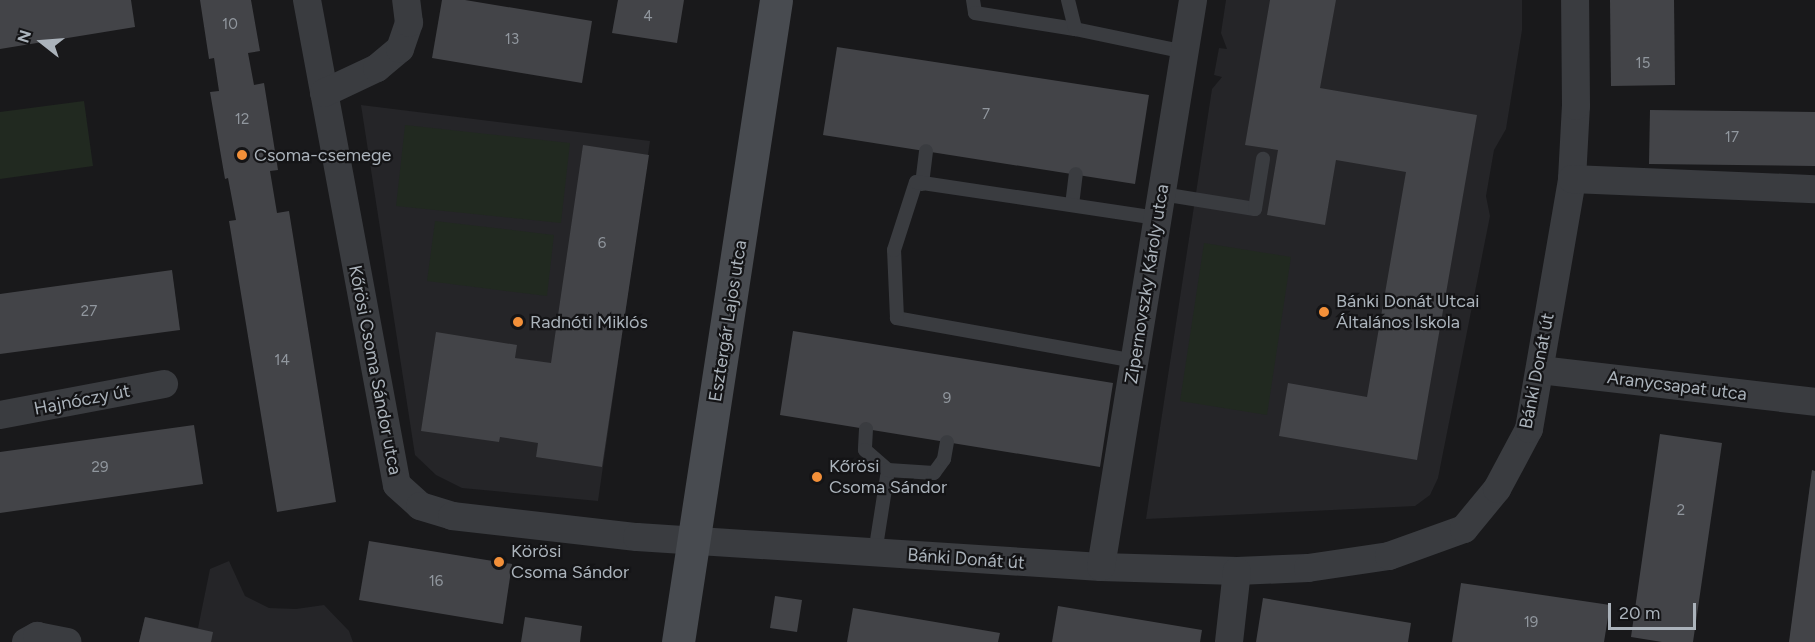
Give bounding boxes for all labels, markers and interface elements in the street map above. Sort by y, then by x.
house number: 4 [643,8,653,26]
north arrow [12,12,72,72]
house number: 10 [222,16,238,34]
text: N [13,28,35,45]
house number: 13 [505,31,519,49]
house number: 15 [1636,55,1650,73]
house number: 7 [982,106,990,124]
house number: 12 [235,111,249,129]
house number: 17 [1725,129,1739,147]
place label: Csoma-csemege [254,144,391,166]
marker: Csoma-csemege [235,148,249,162]
street label: Zipernovszky Károly utca [1121,183,1173,385]
house number: 6 [598,235,606,253]
street label: Esztergár Lajos utca [705,239,751,403]
street label: Kőrösi Csoma Sándor utca [344,263,406,477]
place label: Bánki Donát Utcai Általános Iskola [1336,291,1479,334]
house number: 27 [81,303,97,321]
marker: Bánki Donát Utcai Általános Iskola [1317,305,1331,319]
place label: Radnóti Miklós [530,311,648,333]
street label: Bánki Donát út [1515,311,1559,431]
marker: Radnóti Miklós [511,315,525,329]
house number: 14 [274,352,290,370]
street label: Aranycsapat utca [1606,367,1748,405]
street label: Hajnóczy út [32,380,132,420]
house number: 9 [943,390,951,408]
place label: Kőrösi Csoma Sándor [829,456,947,498]
house number: 29 [92,459,108,477]
marker: Kőrösi Csoma Sándor [810,470,824,484]
house number: 2 [1677,502,1685,520]
place label: Körösi Csoma Sándor [511,541,629,584]
street label: Bánki Donát út [907,544,1025,574]
marker: Körösi Csoma Sándor [492,555,506,569]
house number: 16 [429,573,443,591]
scale bar [1611,591,1700,629]
text: 20 m [1619,602,1660,624]
house number: 19 [1524,614,1538,632]

